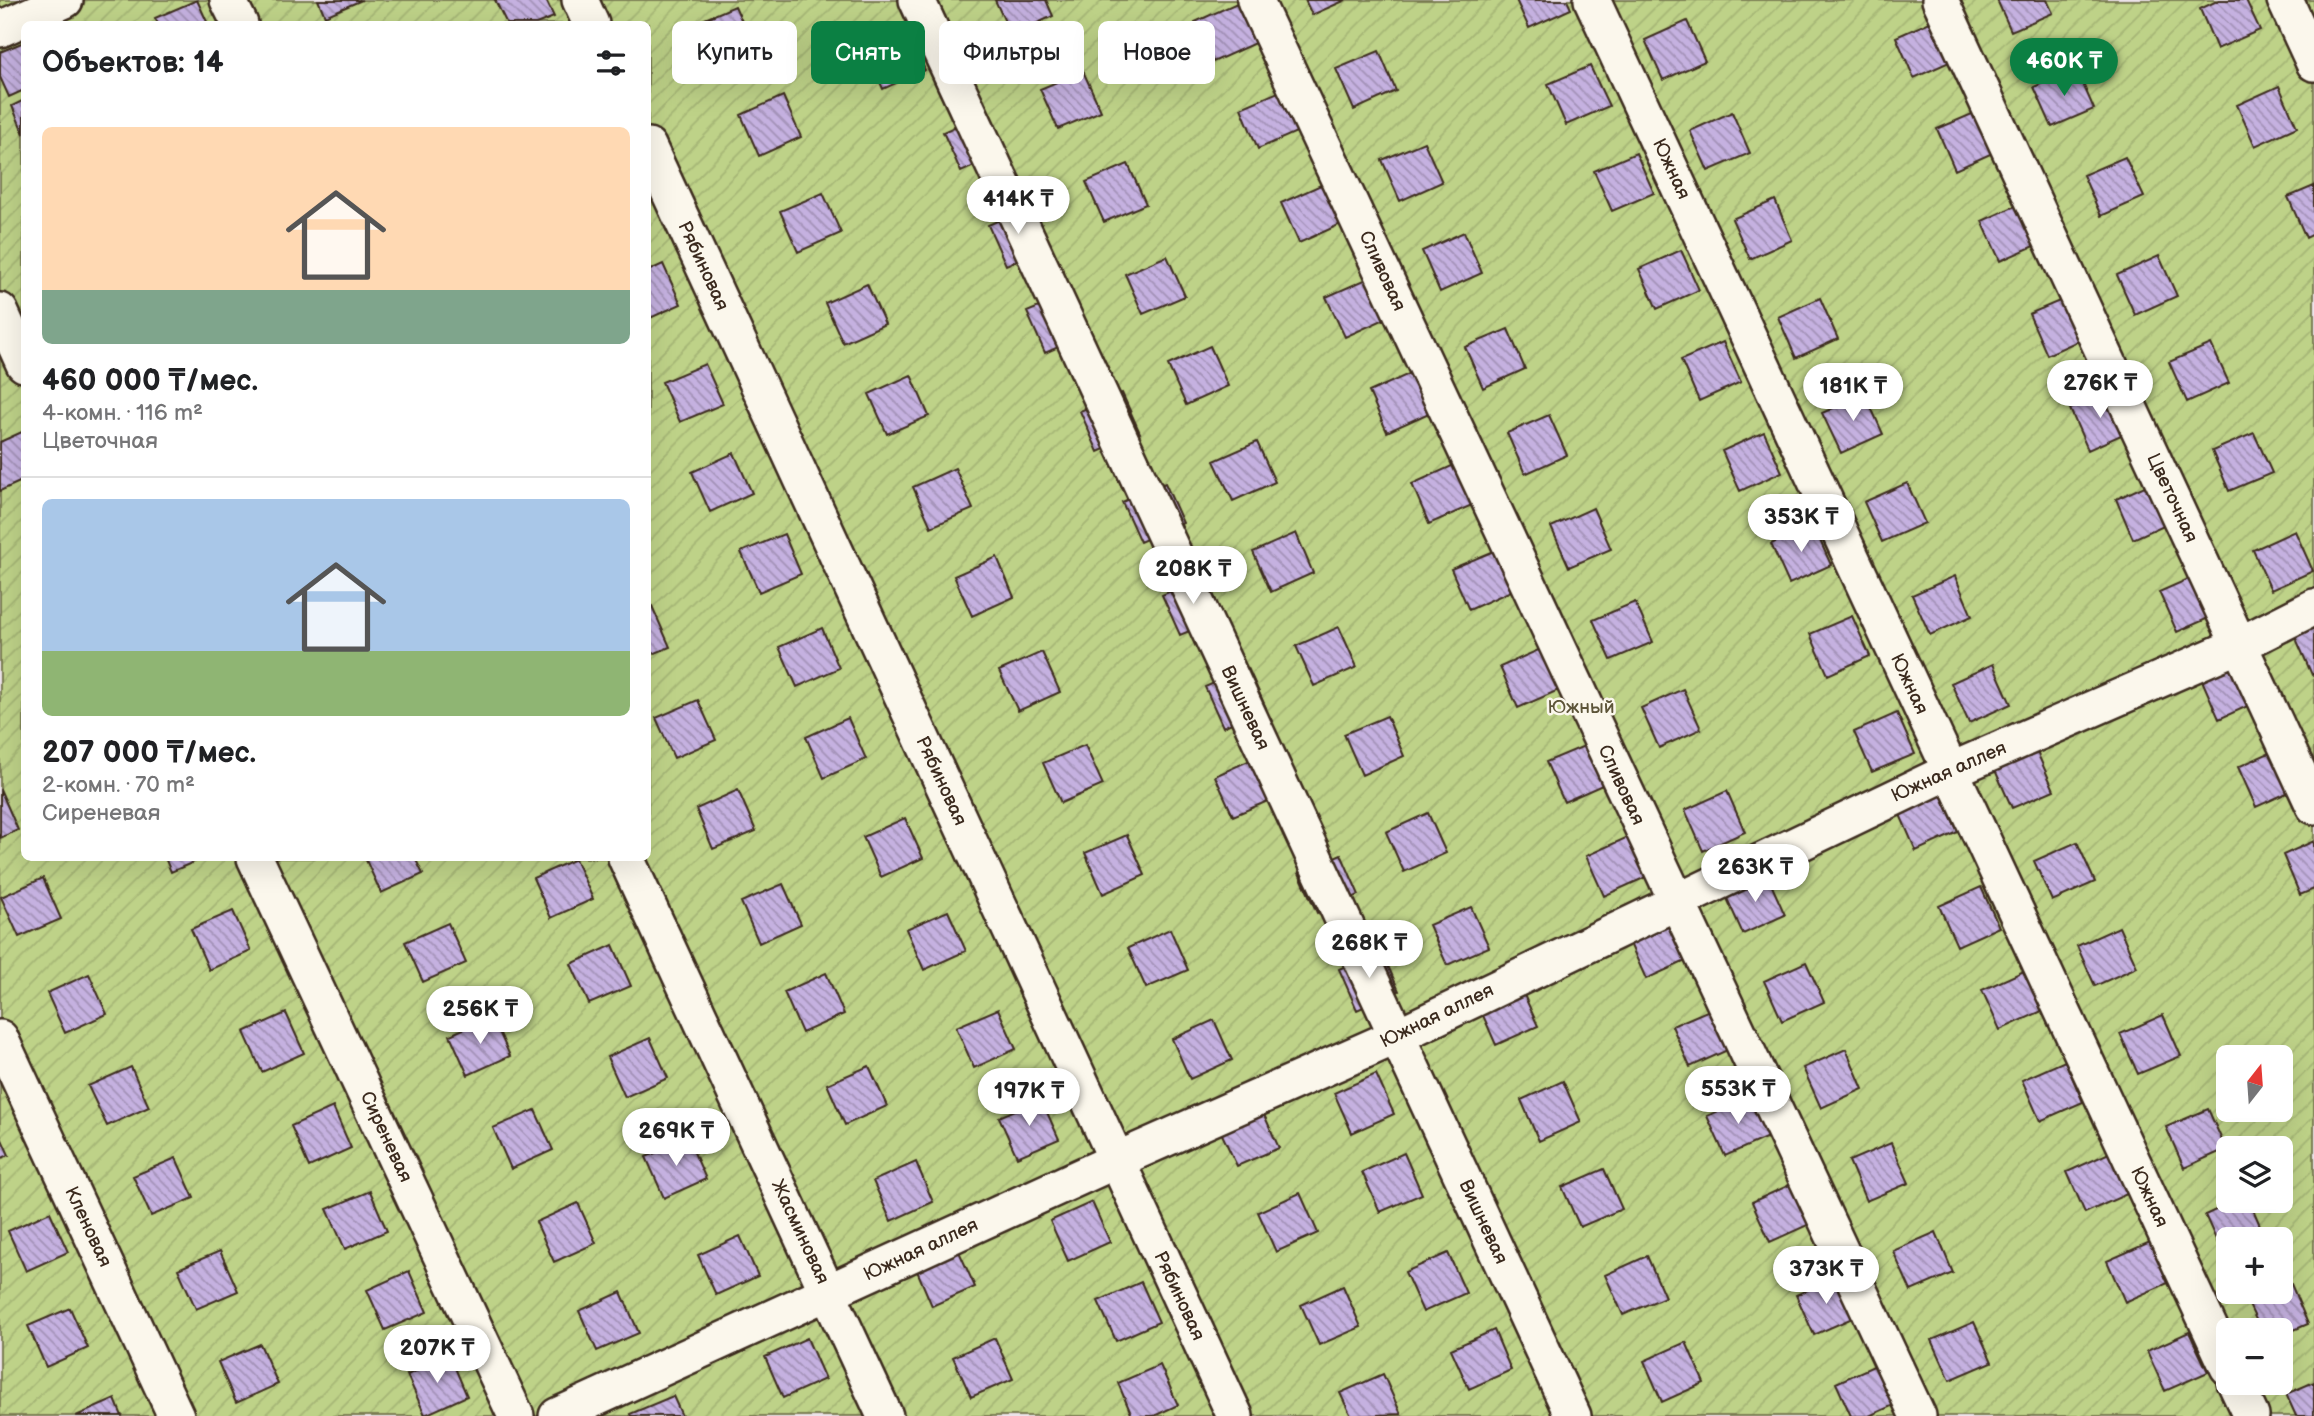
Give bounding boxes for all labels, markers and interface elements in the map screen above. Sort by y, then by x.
chip: Купить [672,21,797,84]
chip: Снять [811,21,925,84]
chip: Фильтры [939,21,1084,84]
chip: Новое [1098,21,1215,84]
pin: 460K ₸ [2007,38,2121,98]
icon: filters [592,44,630,82]
text: Объектов: 14 [42,45,224,81]
text: 460K ₸ [2026,47,2102,75]
street label: Южная [1647,135,1695,203]
icon: home [273,172,399,298]
pin: 414K ₸ [961,176,1075,236]
text: 414K ₸ [983,185,1053,213]
street label: Рябиновая [672,218,734,314]
street label: Сливовая [1353,227,1411,315]
pin: 276K ₸ [2043,360,2157,420]
text: 460 000 ₸/мес. [42,363,258,399]
pin: 181K ₸ [1796,364,1910,423]
text: 276K ₸ [2063,369,2137,397]
text: 181K ₸ [1819,372,1887,400]
text: 4-комн. · 116 m² [42,399,203,427]
text: Цветочная [42,427,158,455]
street label: Цветочная [2141,450,2203,546]
pin: 353K ₸ [1744,494,1858,554]
text: 353K ₸ [1764,503,1838,531]
icon: home [273,544,399,670]
pin: 208K ₸ [1136,546,1250,606]
text: 208K ₸ [1155,555,1231,583]
street label: Южная [1885,650,1933,718]
street label: Вишневая [1215,662,1275,754]
park label: Южный [1547,696,1615,719]
street label: Рябиновая [910,733,972,829]
text: 207 000 ₸/мес. [42,735,256,771]
street label: Южная аллея [1888,736,2010,808]
street label: Сливовая [1592,741,1650,829]
text: 2-комн. · 70 m² [42,771,195,799]
text: Сиреневая [42,799,160,827]
pin: 263K ₸ [1698,844,1812,904]
text: 263K ₸ [1717,853,1793,881]
pin: 268K ₸ [1312,920,1426,980]
text: 268K ₸ [1331,929,1407,957]
street label: Южная аллея [1376,979,1498,1053]
pin: 256K ₸ [423,986,537,1046]
text: 256K ₸ [442,995,518,1023]
north arrow [2216,1045,2292,1122]
map controls [2216,1045,2293,1395]
pin: 553K ₸ [1681,1066,1795,1126]
pin: 197K ₸ [972,1068,1086,1128]
text: 553K ₸ [1701,1075,1775,1103]
text: 197K ₸ [994,1077,1064,1105]
street label: Сиреневая [355,1088,417,1186]
pin: 269K ₸ [619,1108,733,1168]
text: 269K ₸ [638,1117,714,1145]
button: layers [2216,1136,2293,1213]
street label: Южная [2125,1163,2173,1231]
street label: Жасминовая [766,1176,834,1288]
street label: Вишневая [1453,1176,1513,1268]
street label: Кленовая [59,1183,117,1271]
street label: Южная аллея [860,1213,982,1287]
button: + [2216,1227,2293,1304]
pin: 373K ₸ [1769,1246,1883,1306]
street label: Рябиновая [1148,1248,1210,1344]
text: 373K ₸ [1789,1255,1863,1283]
button: − [2216,1318,2293,1395]
pin: 207K ₸ [380,1326,494,1385]
text: 207K ₸ [400,1334,474,1362]

